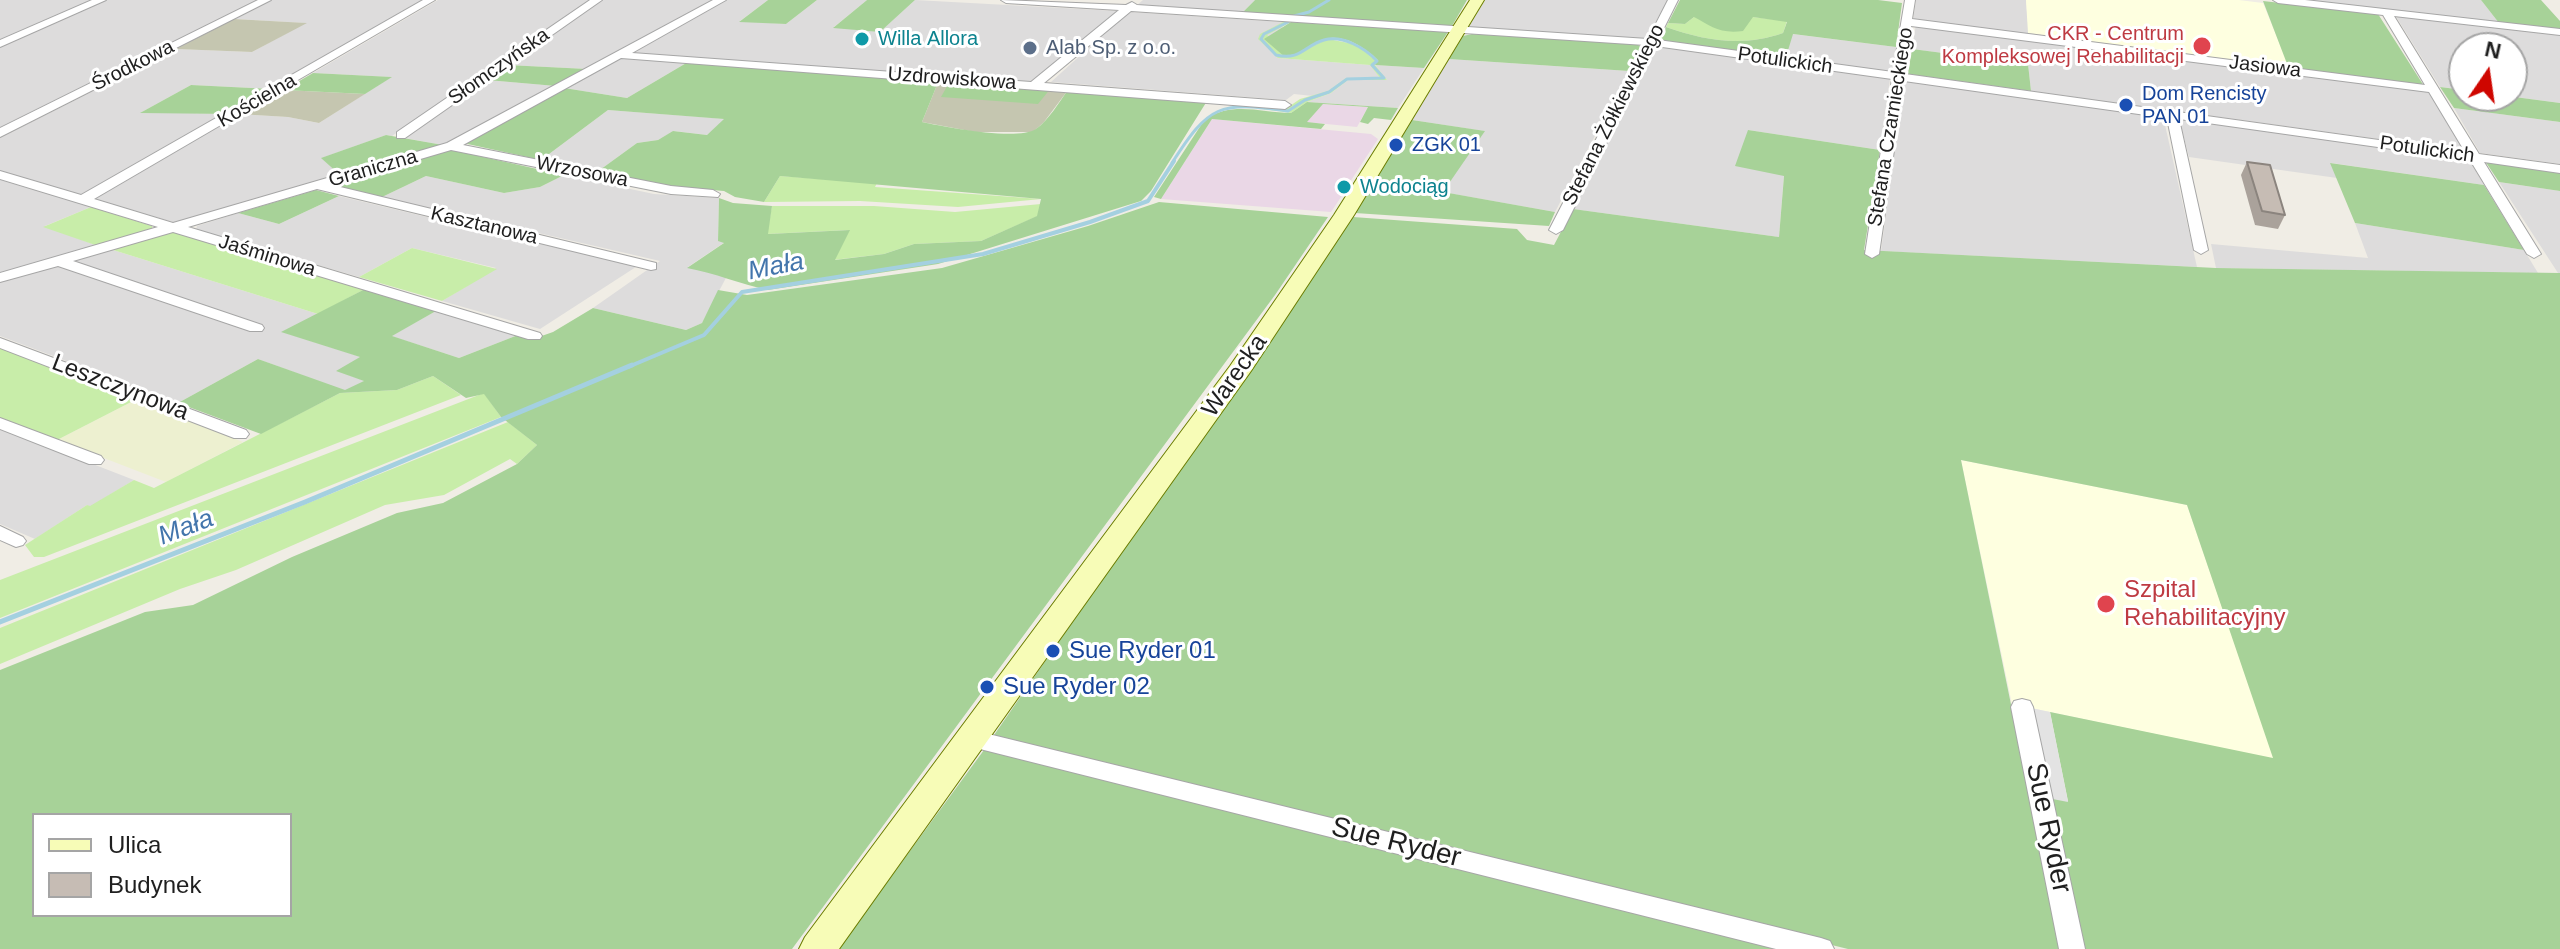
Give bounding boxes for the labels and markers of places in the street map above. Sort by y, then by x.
place label: CKR - Centrum Kompleksowej Rehabilitacji [1942,22,2184,69]
place label: Willa Allora [878,27,978,51]
marker: Willa Allora [853,30,871,48]
marker: CKR - Centrum Kompleksowej Rehabilitacji [2191,35,2213,57]
place label: Alab Sp. z o.o. [1046,36,1176,60]
marker: Alab Sp. z o.o. [1021,39,1039,57]
place label: Dom Rencisty PAN 01 [2142,82,2266,129]
marker: Dom Rencisty PAN 01 [2117,96,2135,114]
place label: ZGK 01 [1412,133,1481,157]
marker: ZGK 01 [1387,136,1405,154]
place label: Wodociąg [1360,175,1449,199]
marker: Wodociąg [1335,178,1353,196]
place label: Szpital Rehabilitacyjny [2124,576,2285,632]
marker: Szpital Rehabilitacyjny [2095,593,2117,615]
place label: Sue Ryder 01 [1069,637,1216,665]
marker: Sue Ryder 01 [1044,642,1062,660]
place label: Sue Ryder 02 [1003,673,1150,701]
marker: Sue Ryder 02 [978,678,996,696]

